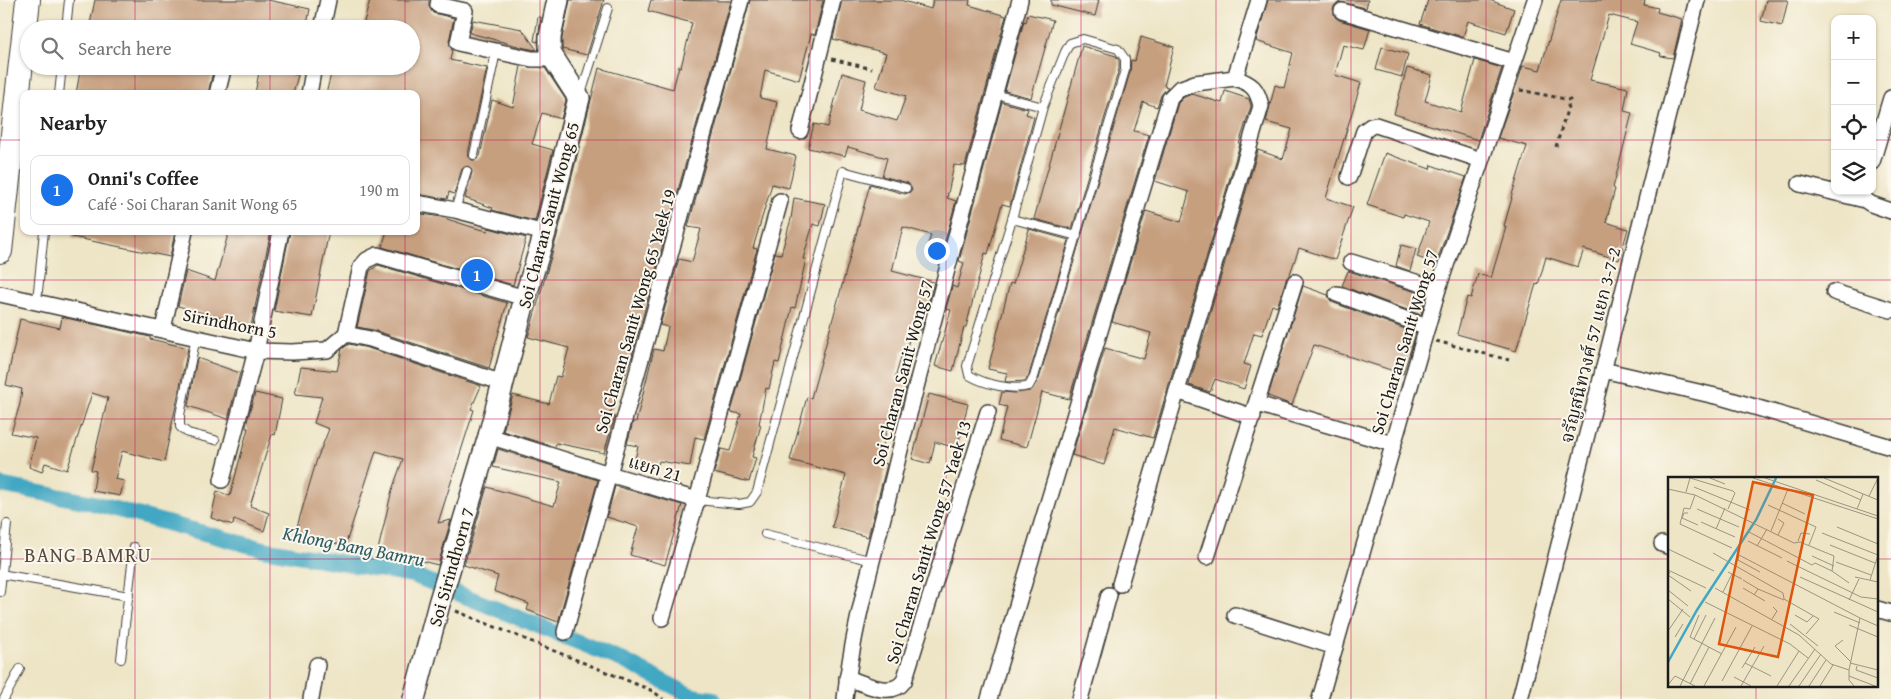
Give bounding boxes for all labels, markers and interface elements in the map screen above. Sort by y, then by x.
map controls [1831,15,1876,195]
button: + [1831,15,1876,60]
search box [20,20,420,75]
icon: search [38,34,66,62]
text: Search here [78,34,172,62]
button: − [1831,60,1876,105]
button: locate [1831,105,1876,150]
text: Nearby [40,107,107,138]
street label: Soi Charan Sanit Wong 65 [510,119,586,311]
button: layers [1831,150,1876,195]
text: Onni's Coffee [88,164,199,192]
text: 1 [53,178,61,202]
text: 190 m [359,178,399,202]
street label: Soi Charan Sanit Wong 65 Yaek 19 [587,186,683,436]
text: Café · Soi Charan Sanit Wong 65 [88,192,297,216]
your location [924,238,950,264]
street label: จรัญสนิทวงศ์ 57 แยก 3-7-2 [1553,244,1627,446]
street label: Soi Charan Sanit Wong 57 [1363,246,1445,438]
pin: 1 [461,256,493,294]
street label: Soi Charan Sanit Wong 57 [864,277,940,469]
street label: Sirindhorn 5 [181,301,279,345]
street label: Soi Charan Sanit Wong 57 Yaek 13 [878,417,978,667]
street label: แยก 21 [625,447,685,489]
inset map [1668,477,1878,686]
street label: Soi Sirindhorn 7 [421,504,481,630]
water label: Khlong Bang Bamru [279,518,428,574]
district label: BANG BAMRU [24,540,152,569]

